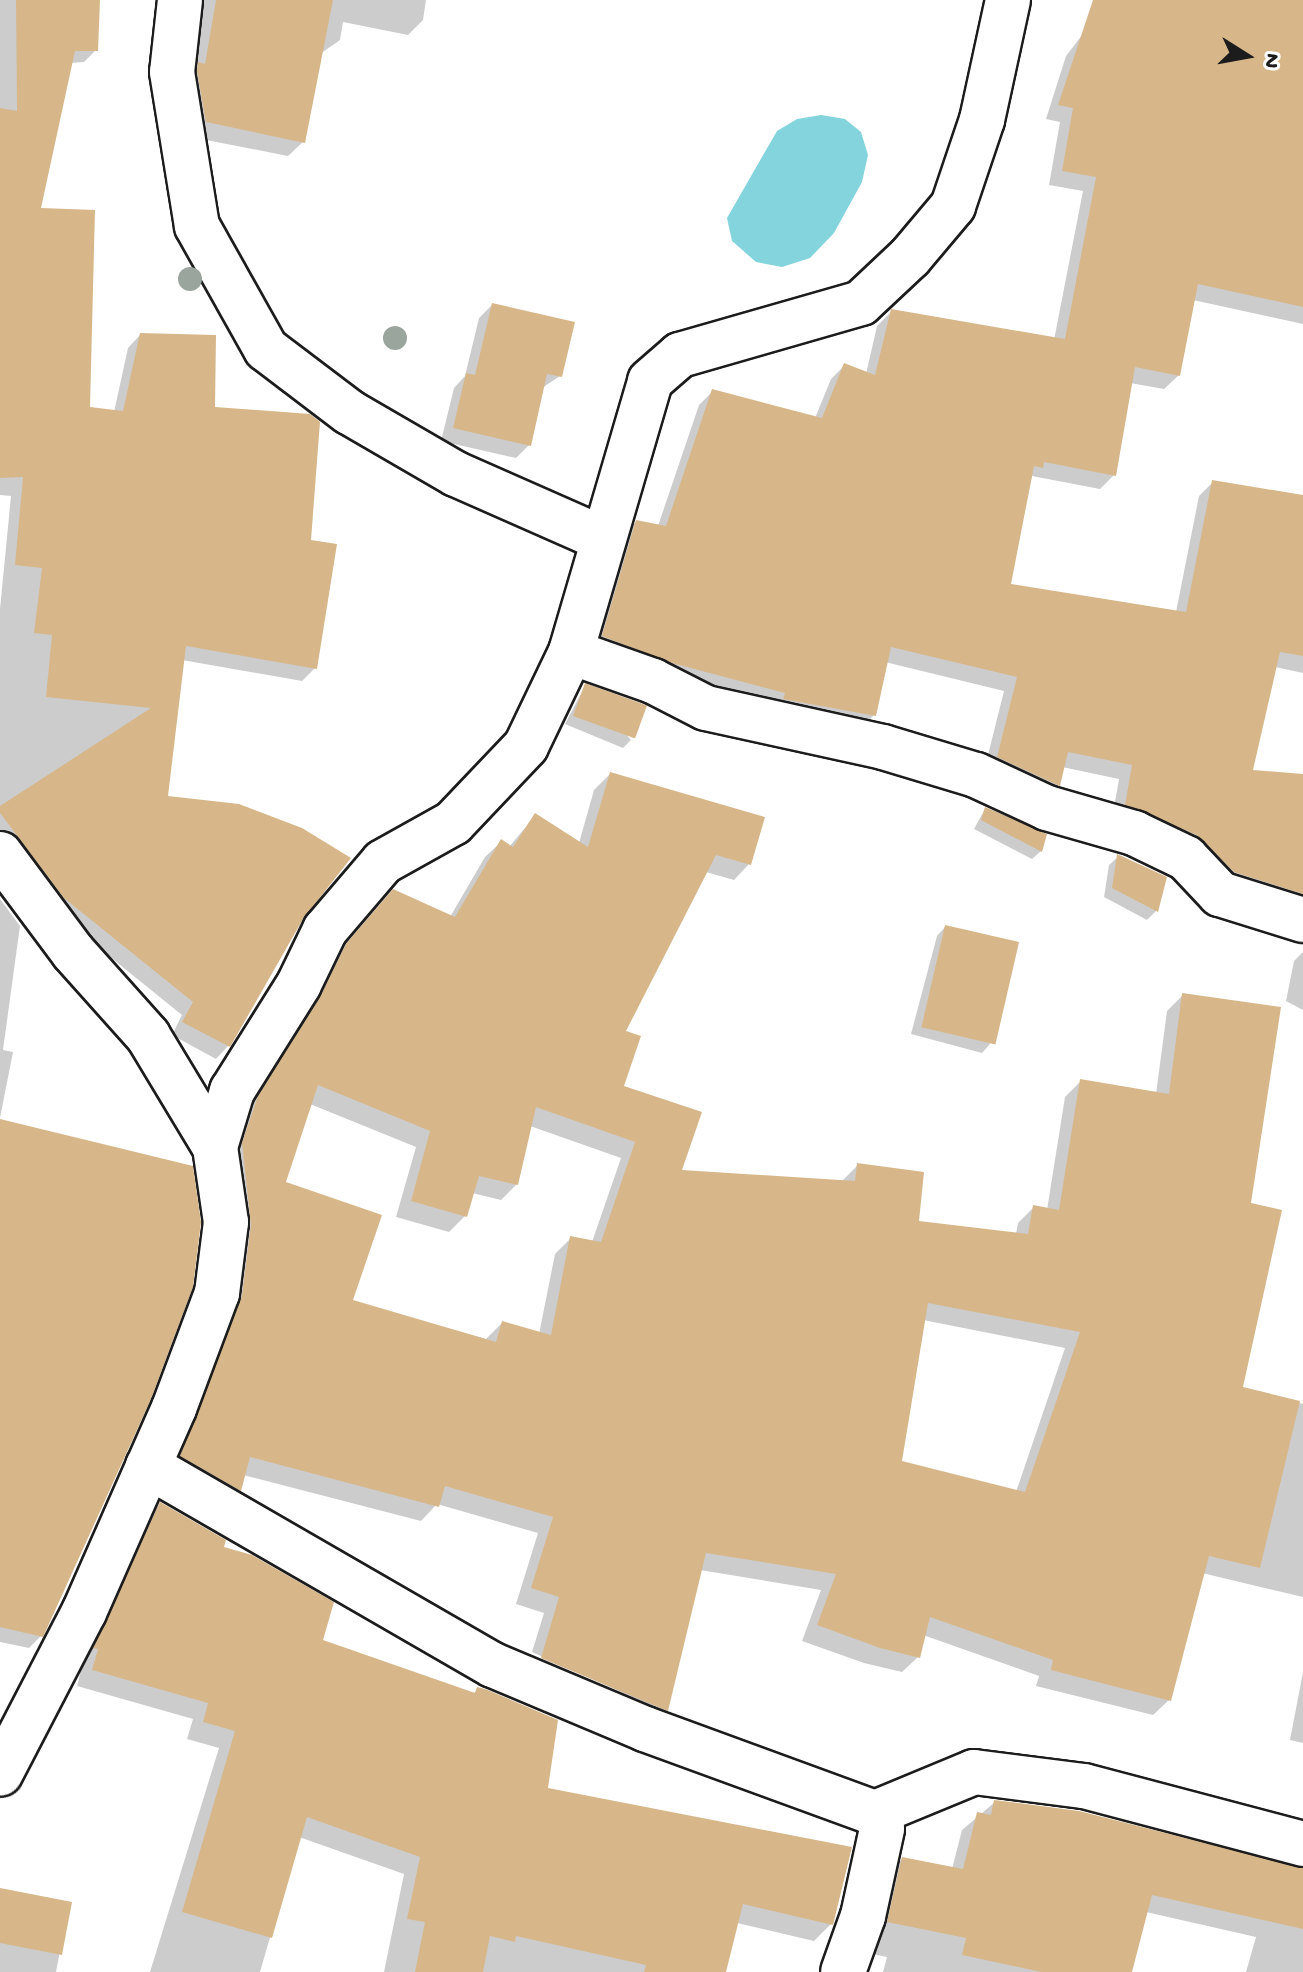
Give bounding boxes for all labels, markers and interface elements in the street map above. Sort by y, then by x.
north arrow [1207,16,1287,96]
text: N [1256,51,1285,70]

